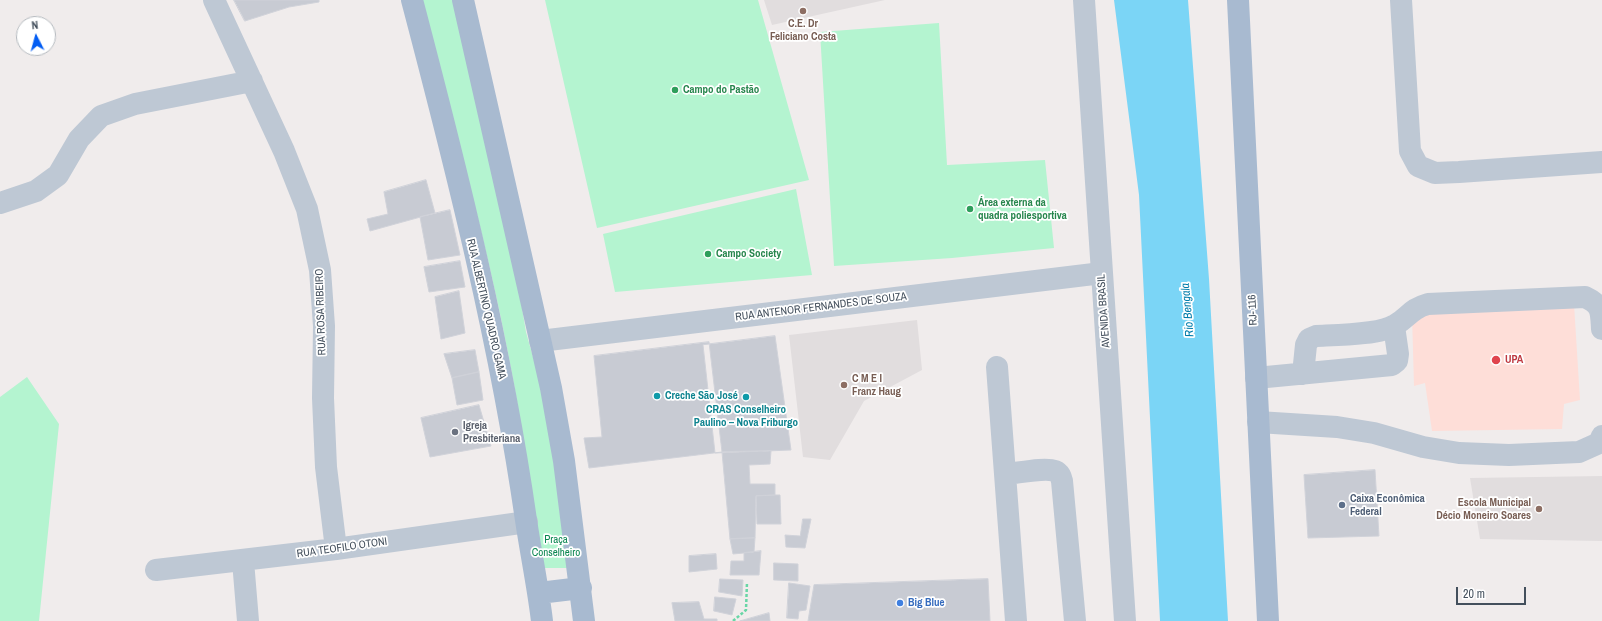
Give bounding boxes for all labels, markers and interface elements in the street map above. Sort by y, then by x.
marker: C.E. Dr Feliciano Costa [798,6,808,16]
north arrow [16,16,56,56]
place label: C.E. Dr Feliciano Costa [770,17,836,43]
text: N [31,18,39,32]
place label: Campo do Pastão [683,83,759,97]
marker: Campo do Pastão [670,85,680,95]
place label: Área externa da quadra poliesportiva [978,196,1067,222]
marker: Área externa da quadra poliesportiva [965,204,975,214]
street label: RUA ALBERTINO QUADRO GAMA [463,238,509,380]
place label: Campo Society [716,247,781,261]
marker: Campo Society [703,249,713,259]
street label: RUA ROSA RIBEIRO [313,268,329,356]
street label: AVENIDA BRASIL [1095,274,1113,348]
water label: Rio Bengala [1178,282,1198,338]
street label: RUA ANTENOR FERNANDES DE SOUZA [735,290,907,324]
street label: RJ- 116 [1246,294,1260,326]
place label: UPA [1505,353,1523,367]
marker: UPA [1490,354,1502,366]
place label: C M E I Franz Haug [852,372,901,398]
marker: C M E I Franz Haug [839,380,849,390]
place label: Creche São José [665,389,738,403]
marker: Creche São José [652,391,662,401]
marker: CRAS Conselheiro Paulino – Nova Friburgo [741,392,751,402]
place label: CRAS Conselheiro Paulino – Nova Friburgo [694,403,798,429]
place label: Igreja Presbiteriana [463,419,520,445]
marker: Igreja Presbiteriana [450,427,460,437]
place label: Caixa Econômica Federal [1350,492,1425,518]
place label: Escola Municipal Décio Moneiro Soares [1436,496,1531,522]
marker: Caixa Econômica Federal [1337,500,1347,510]
marker: Escola Municipal Décio Moneiro Soares [1534,504,1544,514]
park label: Praça Conselheiro [532,533,580,559]
street label: RUA TEOFILO OTONI [296,535,388,561]
scale bar [1458,579,1528,605]
text: 20 m [1463,586,1485,602]
place label: Big Blue [908,596,945,610]
marker: Big Blue [895,598,905,608]

